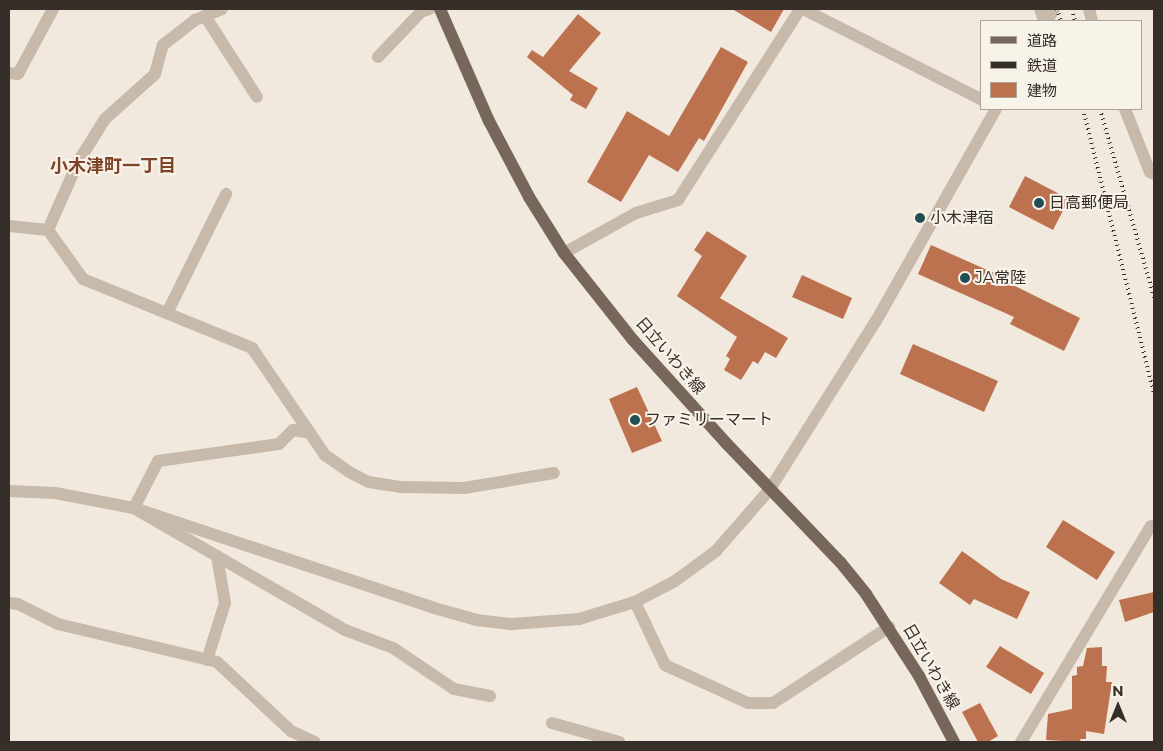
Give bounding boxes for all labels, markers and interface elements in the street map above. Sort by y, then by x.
legend [980,20,1143,110]
text: 道路 [1027,31,1057,50]
text: 鉄道 [1027,56,1057,75]
text: 建物 [1027,81,1057,100]
district label: 小木津町一丁目 [50,155,176,177]
place label: 日高郵便局 [1049,193,1129,213]
marker: 日高郵便局 [1033,197,1045,209]
place label: 小木津宿 [930,208,994,228]
marker: 小木津宿 [914,212,926,224]
place label: JA常陸 [975,268,1026,288]
marker: JA常陸 [959,272,971,284]
street label: 日立いわき線 [631,313,709,399]
place label: ファミリーマート [645,410,773,430]
marker: ファミリーマート [629,414,641,426]
street label: 日立いわき線 [899,621,963,713]
north arrow [1093,681,1143,731]
text: N [1112,682,1124,700]

